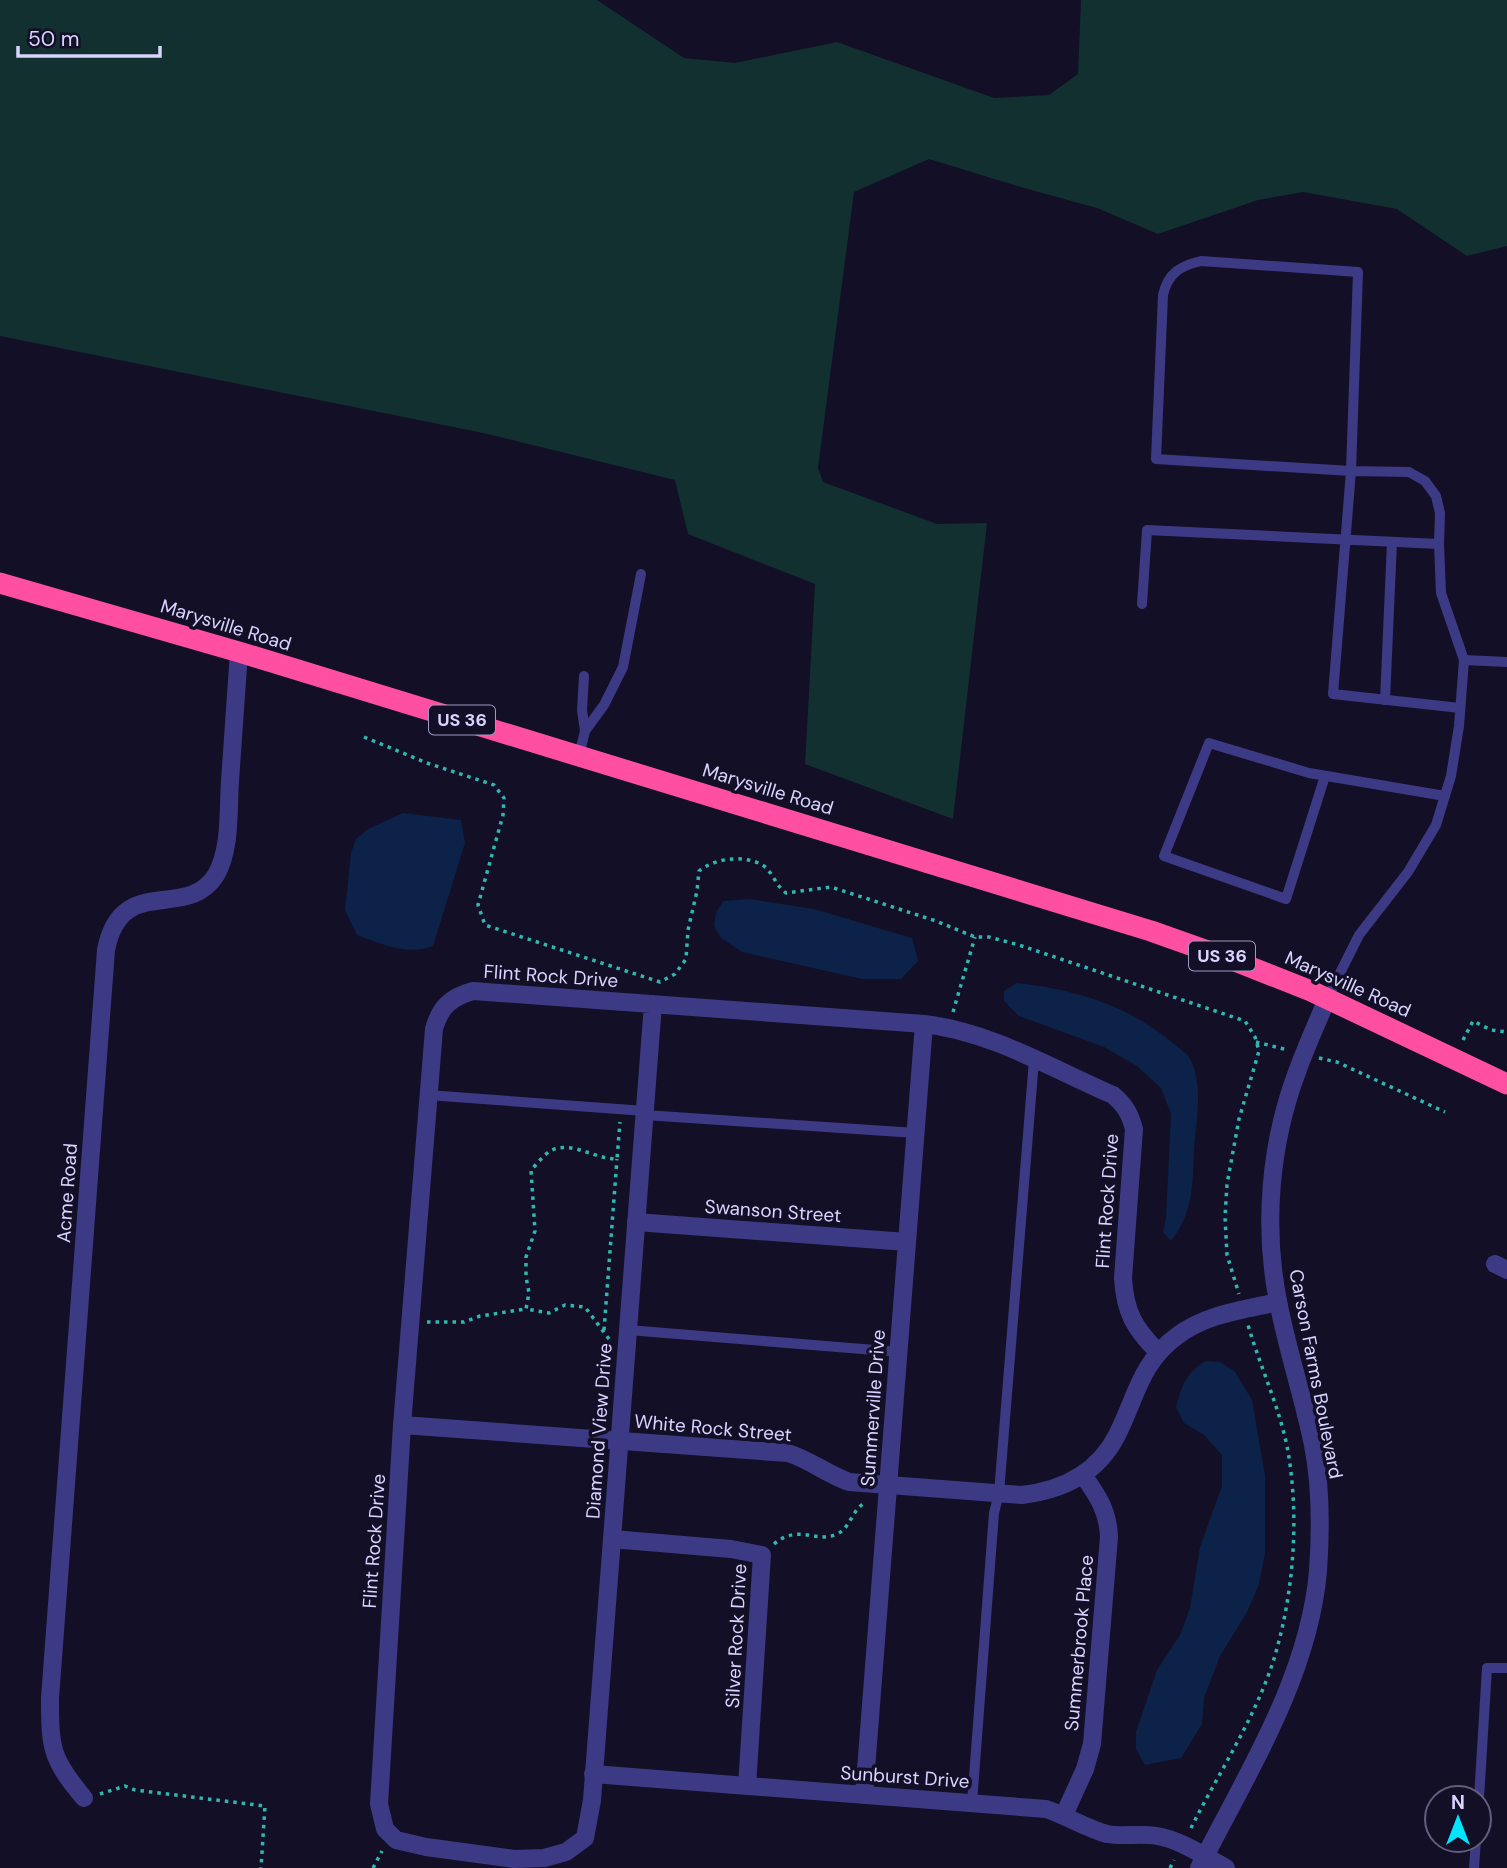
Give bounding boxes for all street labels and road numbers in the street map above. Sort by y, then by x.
street label: Marysville Road [158,593,294,657]
road number: US 36 [429,706,495,734]
street label: Marysville Road [700,757,836,821]
road number: US 36 [1189,942,1255,971]
street label: Marysville Road [1281,945,1415,1023]
street label: Flint Rock Drive [483,959,619,993]
street label: Flint Rock Drive [1090,1133,1124,1269]
street label: Acme Road [51,1142,83,1244]
street label: Swanson Street [704,1194,842,1228]
street label: Carson Farms Boulevard [1283,1267,1349,1481]
street label: Summerville Drive [855,1329,891,1487]
street label: Diamond View Drive [580,1342,618,1520]
street label: White Rock Street [633,1409,793,1447]
street label: Flint Rock Drive [357,1473,391,1609]
street label: Summerbrook Place [1059,1554,1099,1732]
street label: Silver Rock Drive [720,1563,752,1709]
street label: Sunburst Drive [840,1760,970,1794]

